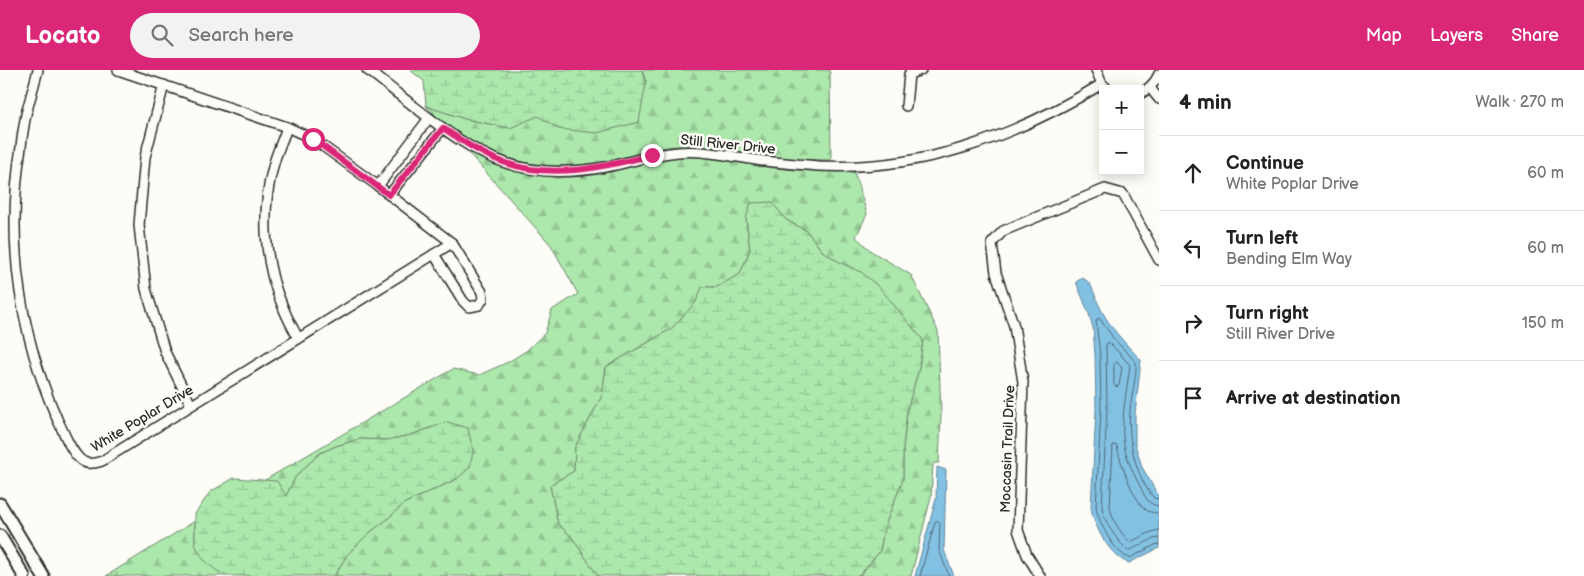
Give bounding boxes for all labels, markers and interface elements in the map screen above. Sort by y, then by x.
search box [130,13,480,58]
text: Locato [25,21,100,50]
icon: search [148,21,176,49]
text: Search here [188,24,294,47]
text: Map [1366,25,1402,46]
text: Layers [1430,25,1483,46]
text: Share [1511,25,1559,46]
map controls [1099,85,1144,175]
button: + [1099,85,1144,130]
text: 4 min [1179,90,1232,115]
text: Walk · 270 m [1475,93,1564,112]
route start [302,128,325,151]
button: − [1099,130,1144,175]
street label: Still River Drive [680,131,776,158]
route end [641,144,664,167]
text: Continue [1226,152,1304,175]
icon: ahead [1179,159,1207,187]
text: 60 m [1527,164,1564,183]
text: White Poplar Drive [1226,175,1359,194]
text: Turn left [1226,227,1298,250]
icon: left [1179,234,1207,262]
text: 60 m [1527,239,1564,258]
text: Bending Elm Way [1226,250,1352,269]
text: Turn right [1226,302,1309,325]
icon: right [1179,309,1207,337]
text: 150 m [1522,314,1564,333]
text: Still River Drive [1226,325,1335,344]
street label: White Poplar Drive [88,381,196,456]
icon: arrive [1179,384,1207,412]
street label: Moccasin Trail Drive [997,385,1018,513]
text: Arrive at destination [1226,387,1401,410]

